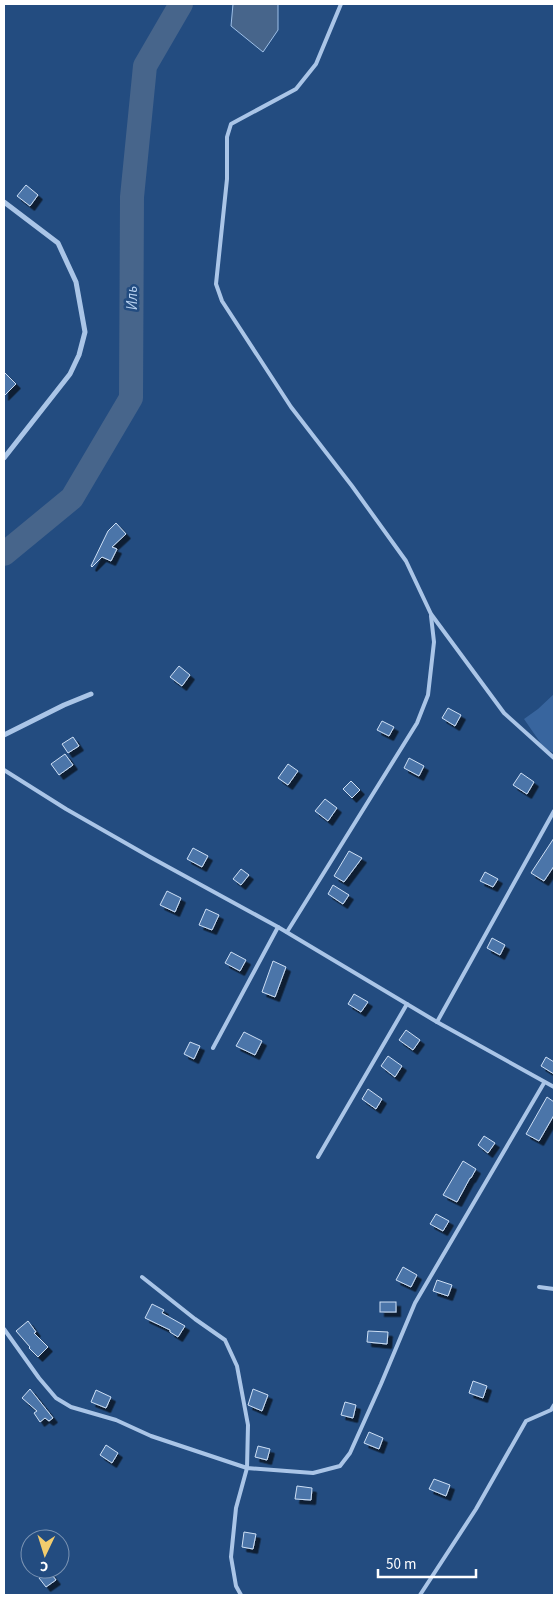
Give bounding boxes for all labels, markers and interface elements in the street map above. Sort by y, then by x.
water label: Иль [122,286,143,310]
north arrow [20,1529,70,1579]
scale bar [378,1546,476,1578]
text: 50 m [386,1554,416,1575]
text: С [39,1556,49,1576]

